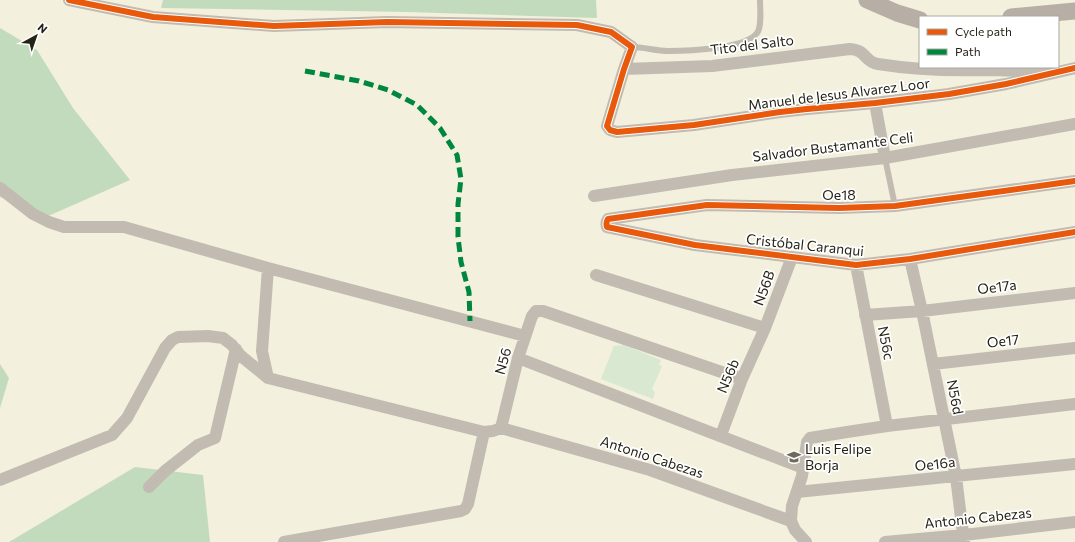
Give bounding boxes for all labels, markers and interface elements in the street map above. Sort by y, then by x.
north arrow [16,16,56,56]
legend [919,16,1059,68]
text: N [35,20,50,36]
text: Cycle path [955,24,1012,38]
street label: Tito del Salto [709,31,795,58]
text: Path [955,44,981,58]
street label: Manuel de Jesus Alvarez Loor [747,74,931,113]
street label: Salvador Bustamante Celi [752,128,914,165]
street label: Oe18 [822,186,856,203]
street label: Cristóbal Caranqui [745,230,865,259]
street label: N56B [749,268,778,308]
street label: Oe17a [976,276,1017,297]
street label: N56c [875,325,898,361]
street label: Oe17 [986,330,1020,351]
street label: N56 [491,346,514,376]
street label: N56b [713,356,742,395]
street label: N56d [944,378,967,416]
street label: Antonio Cabezas [598,432,706,481]
place label: Luis Felipe Borja [805,440,871,473]
school or university icon: Luis Felipe Borja [786,449,802,465]
street label: Oe16a [914,453,956,474]
street label: Antonio Cabezas [924,503,1032,532]

